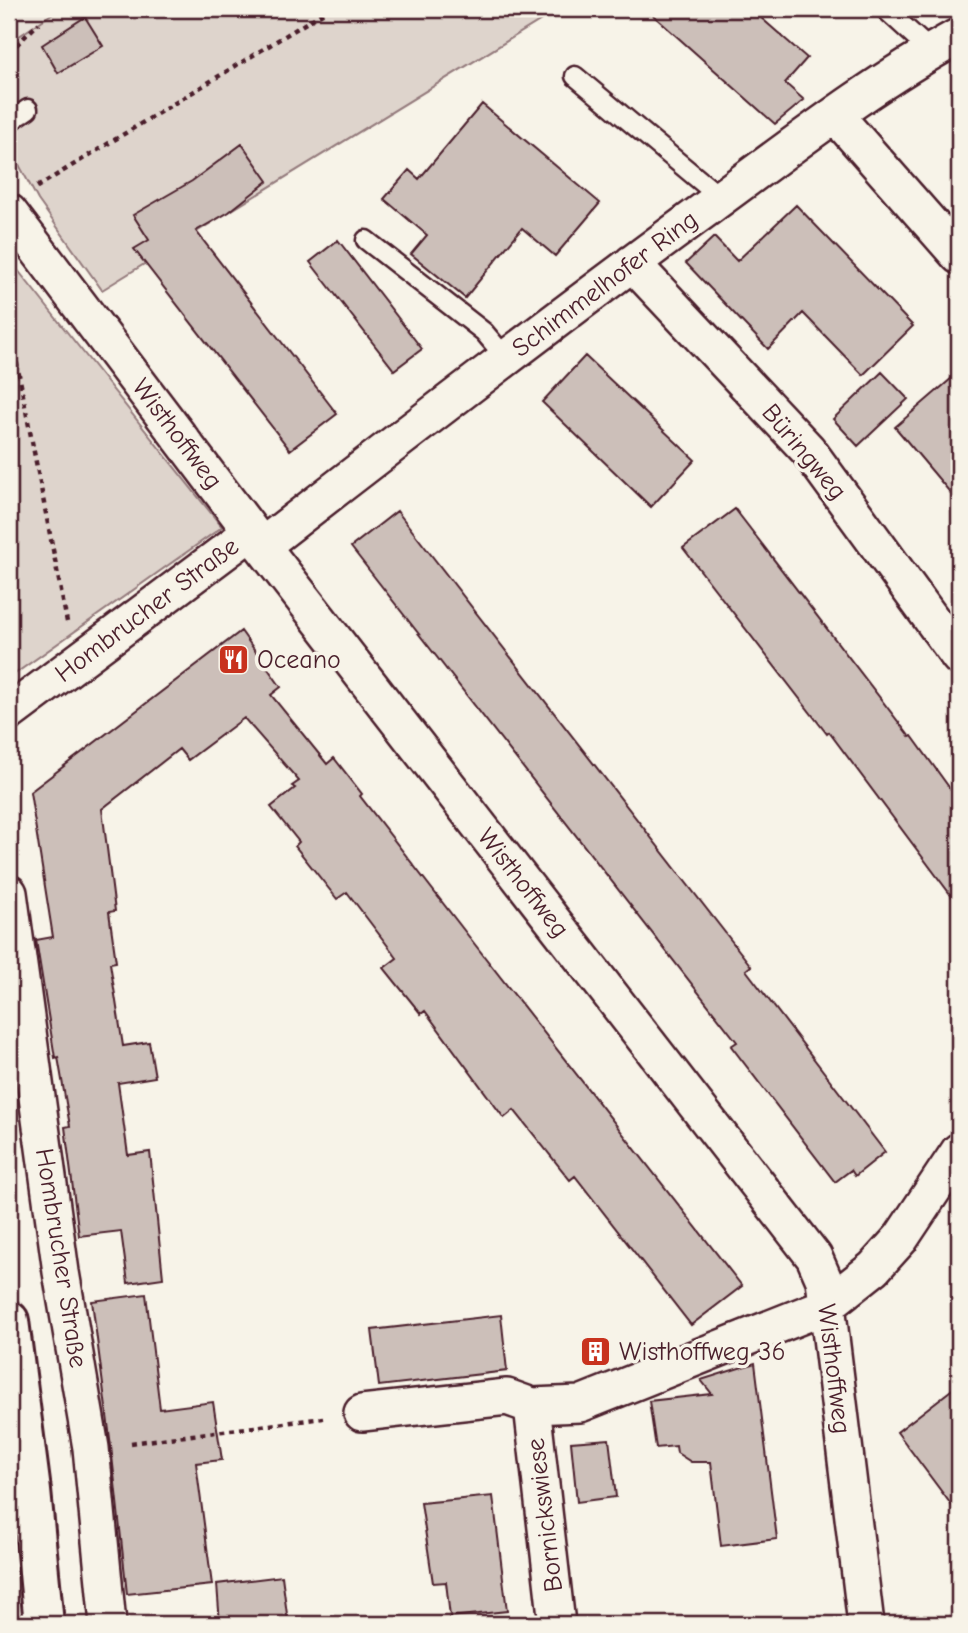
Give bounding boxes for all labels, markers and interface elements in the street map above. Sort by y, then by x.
street label: Schimmelhofer Ring [506,204,704,364]
street label: Wisthoffweg [126,373,228,495]
street label: Büringweg [755,398,853,506]
street label: Hombrucher Straße [49,531,245,689]
restaurant icon: Oceano [217,643,251,677]
place label: Oceano [257,645,341,675]
street label: Wisthoffweg [471,822,575,944]
street label: Hombrucher Straße [29,1146,93,1370]
street label: Wisthoffweg [811,1302,857,1436]
building icon: Wisthoffweg 36 [579,1335,613,1369]
place label: Wisthoffweg 36 [619,1337,786,1367]
street label: Bornickswiese [521,1436,569,1594]

